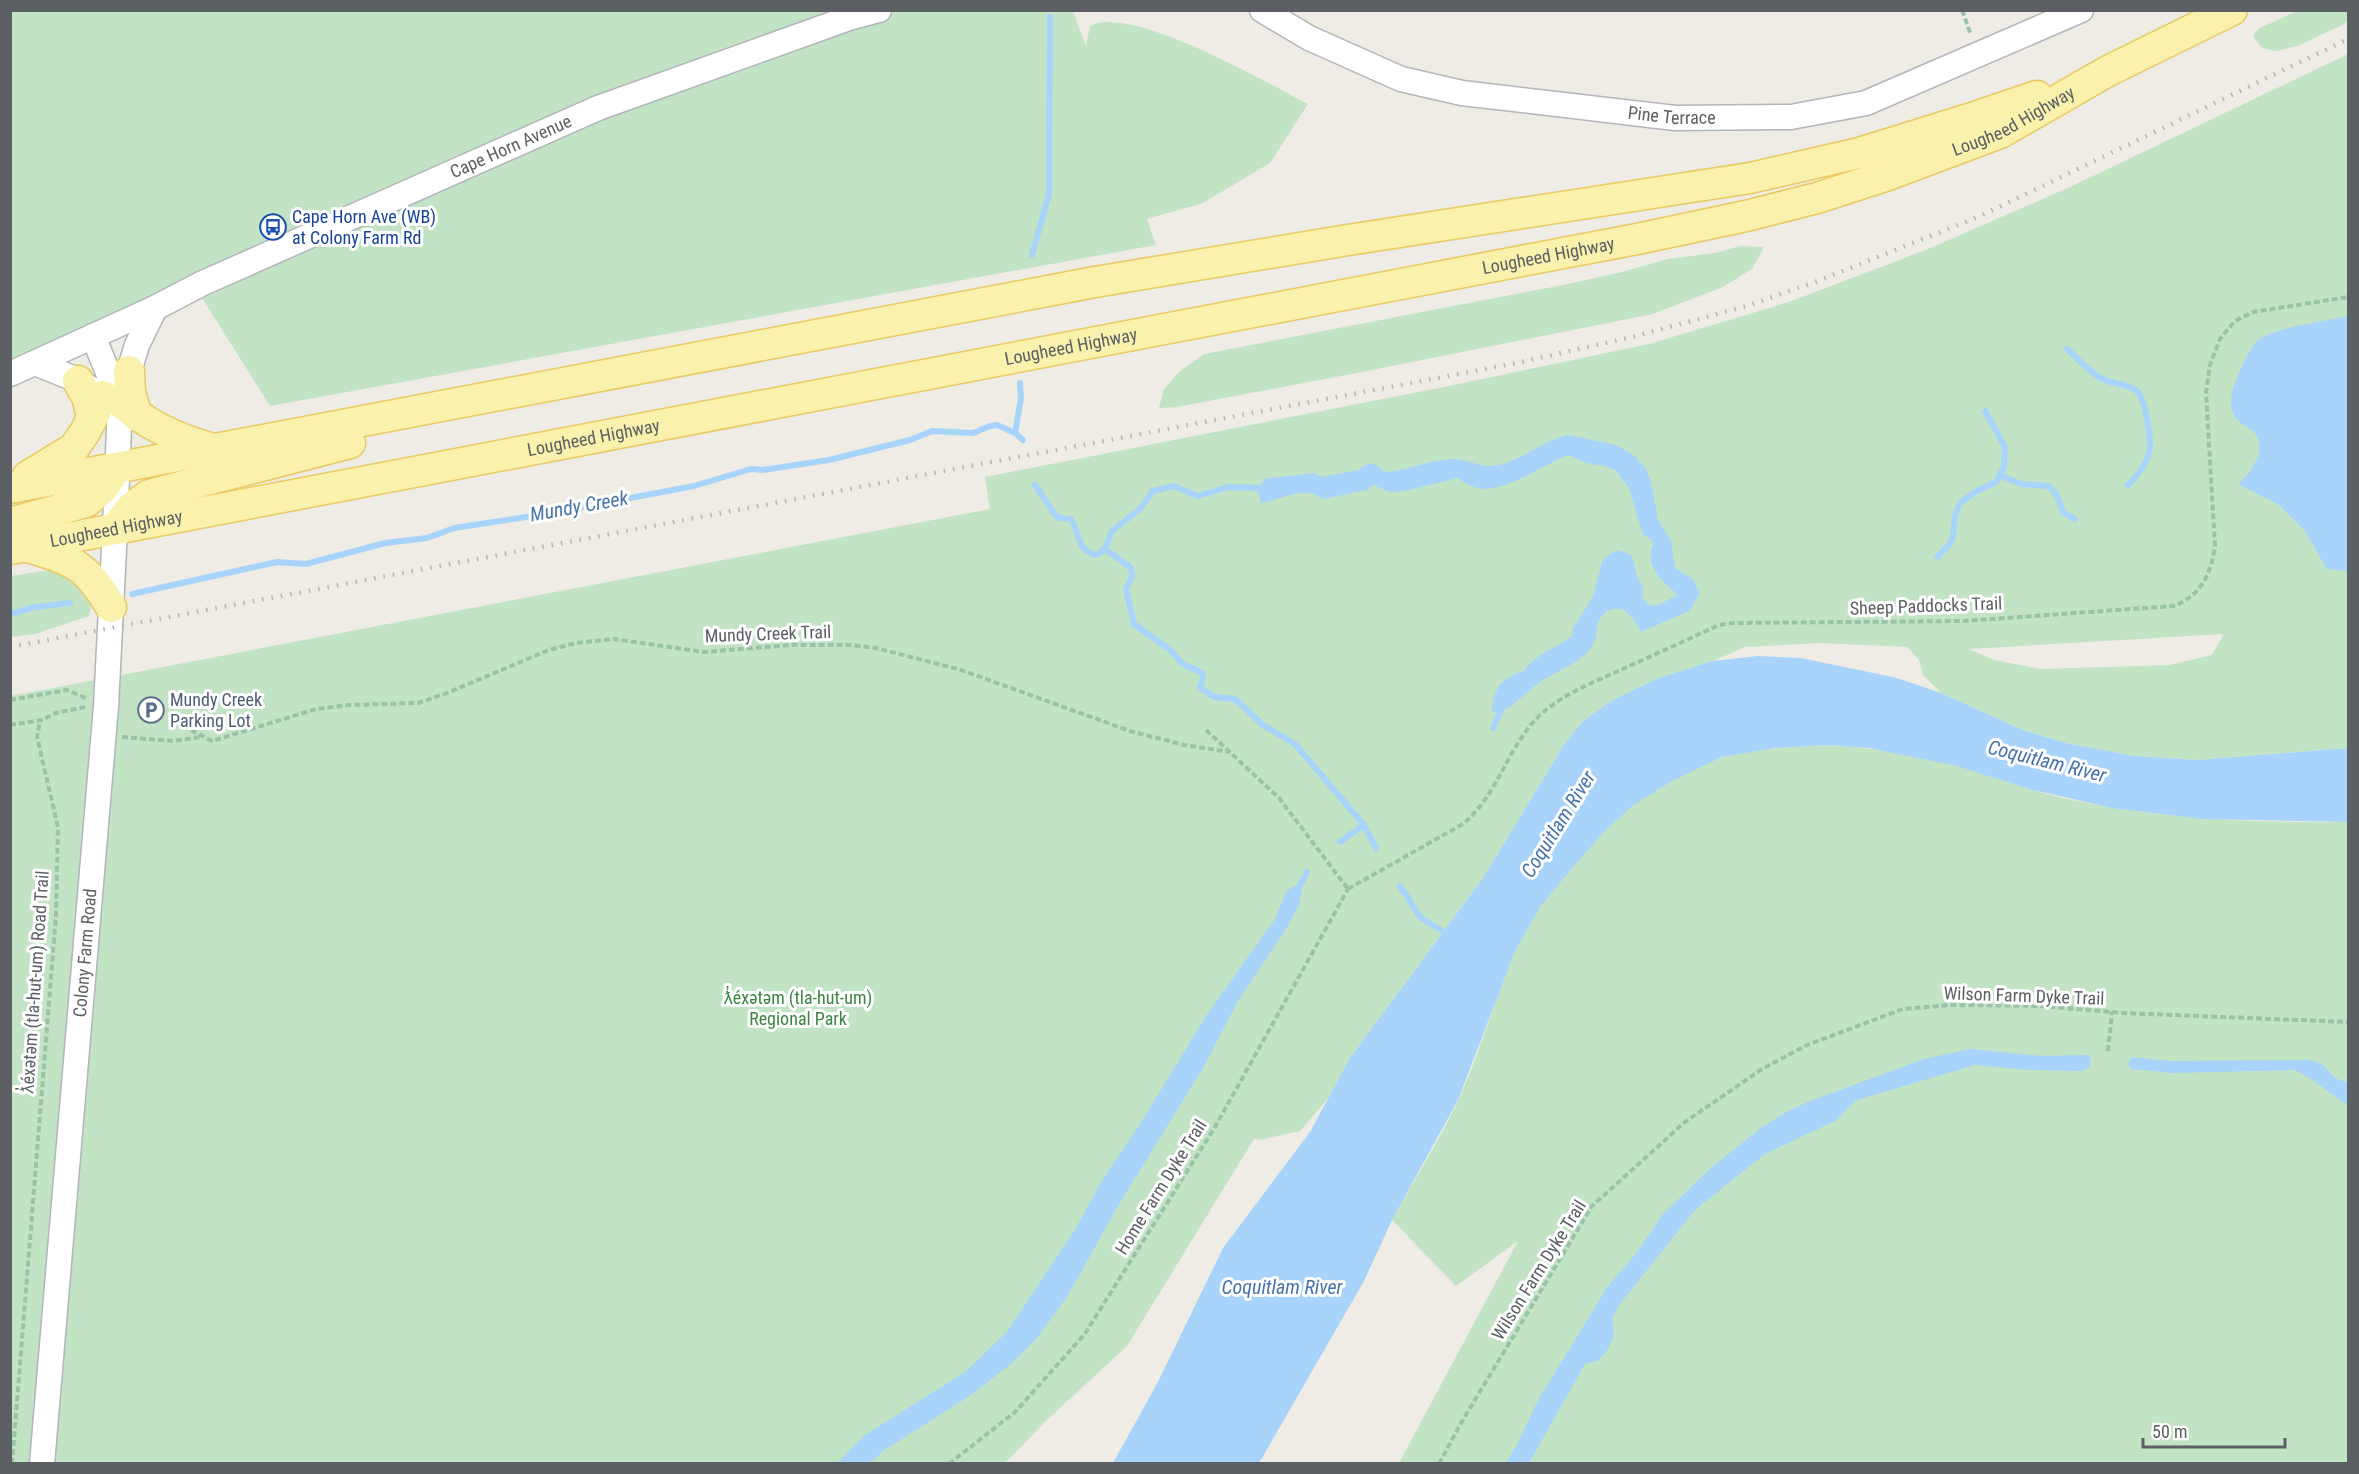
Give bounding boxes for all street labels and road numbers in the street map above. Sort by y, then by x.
street label: Lougheed Highway [1949,81,2078,160]
street label: Pine Terrace [1627,102,1716,128]
street label: Cape Horn Avenue [447,110,575,182]
street label: Lougheed Highway [1480,232,1617,278]
street label: Lougheed Highway [1003,323,1139,369]
street label: Lougheed Highway [525,414,662,460]
street label: Lougheed Highway [48,505,185,551]
street label: Sheep Paddocks Trail [1849,592,2003,619]
street label: Mundy Creek Trail [704,621,832,646]
street label: ƛ̓éxətəm (tla-hut-um) Road Trail [15,870,54,1094]
street label: Colony Farm Road [69,888,101,1018]
street label: Wilson Farm Dyke Trail [1943,982,2105,1009]
street label: Home Farm Dyke Trail [1111,1115,1211,1258]
street label: Wilson Farm Dyke Trail [1487,1196,1590,1344]

